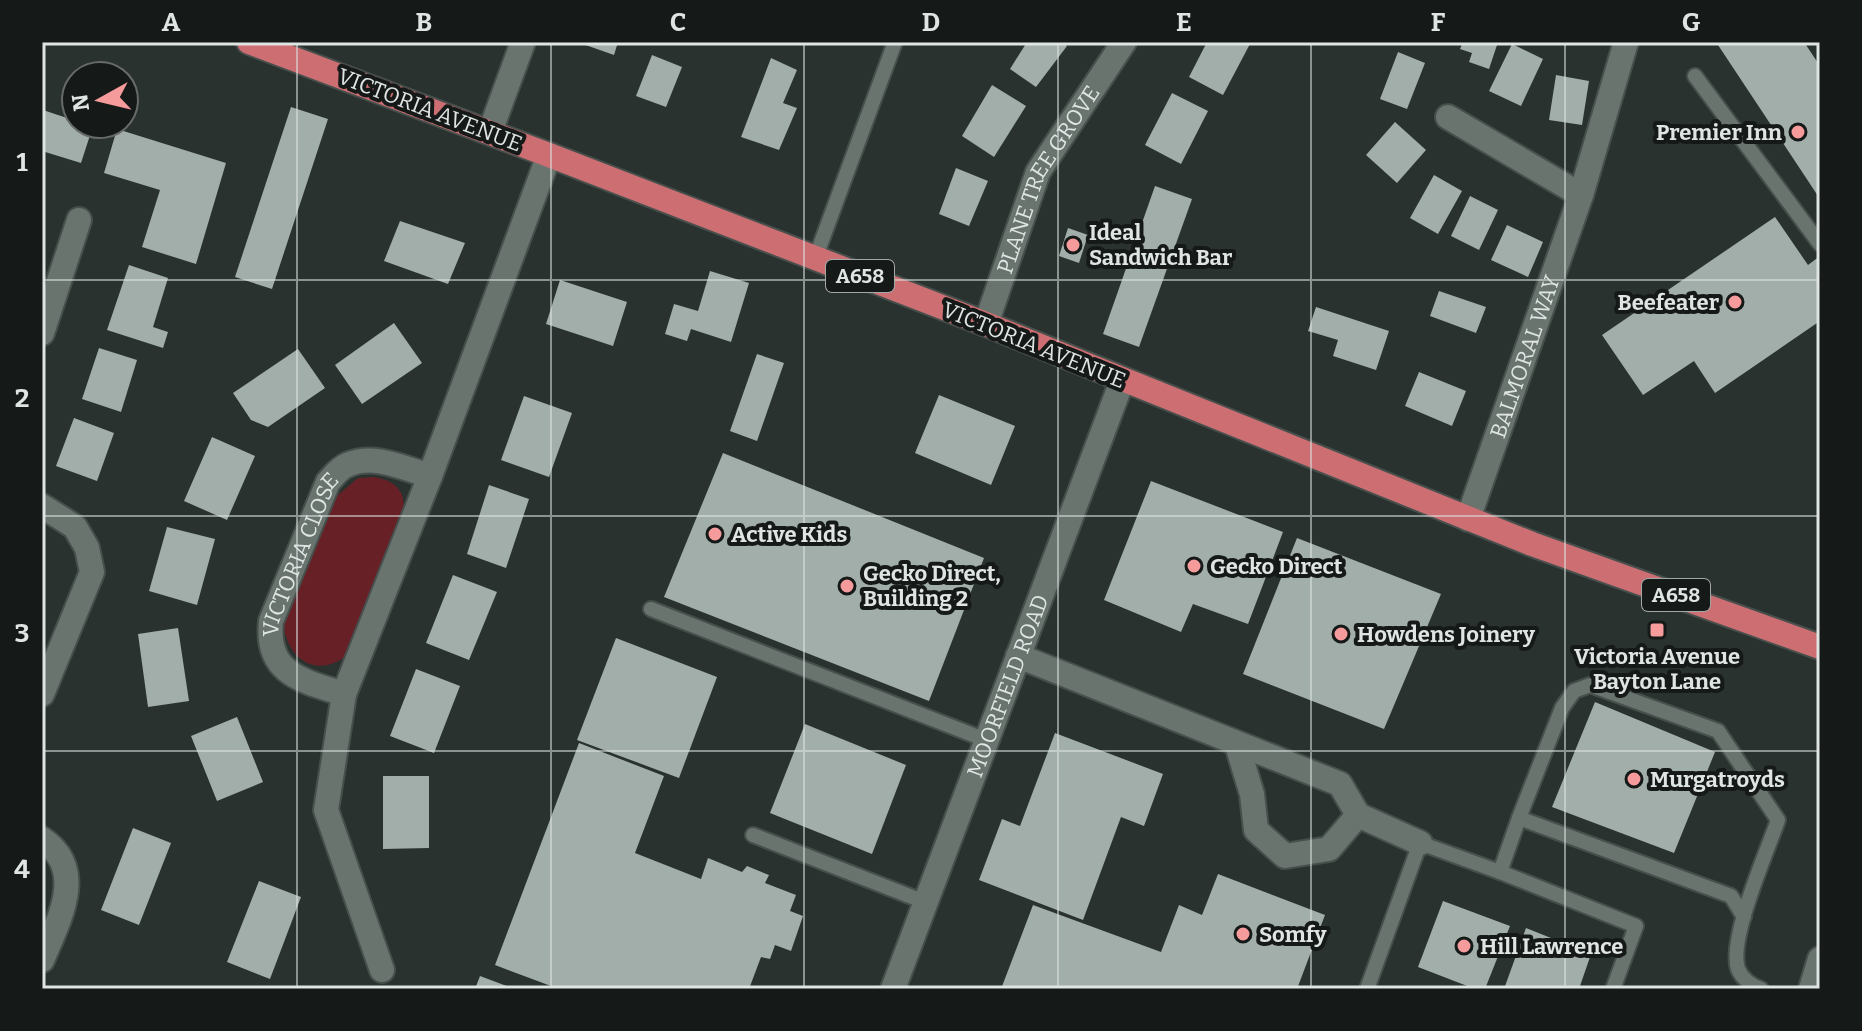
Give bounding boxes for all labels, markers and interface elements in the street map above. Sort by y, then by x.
text: A [162,7,181,38]
text: B [416,7,432,38]
text: C [670,7,686,38]
text: D [922,7,940,38]
text: E [1176,7,1192,38]
text: F [1431,7,1446,38]
text: G [1682,7,1701,38]
north arrow [60,60,140,140]
street label: VICTORIA AVENUE [334,62,526,158]
street label: PLANE TREE GROVE [991,80,1105,277]
text: N [66,92,95,113]
place label: Premier Inn [1656,119,1782,146]
marker: Premier Inn [1789,123,1807,141]
text: 1 [16,147,28,178]
place label: Ideal Sandwich Bar [1089,219,1233,271]
marker: Ideal Sandwich Bar [1064,236,1082,254]
road number: A658 [826,260,894,292]
street label: BALMORAL WAY [1484,271,1566,442]
place label: Beefeater [1618,289,1720,316]
marker: Beefeater [1726,293,1744,311]
street label: VICTORIA AVENUE [938,296,1130,394]
text: 2 [15,383,29,414]
street label: VICTORIA CLOSE [257,466,344,637]
place label: Active Kids [731,521,847,548]
marker: Active Kids [706,525,724,543]
place label: Gecko Direct [1210,553,1343,580]
marker: Gecko Direct [1185,557,1203,575]
place label: Gecko Direct, Building 2 [863,560,1001,612]
marker: Gecko Direct, Building 2 [838,577,856,595]
road number: A658 [1642,579,1710,611]
street label: MOORFIELD ROAD [961,591,1054,781]
text: 3 [15,618,29,649]
place label: Howdens Joinery [1357,621,1536,648]
marker: Victoria Avenue Bayton Lane [1648,621,1666,639]
marker: Howdens Joinery [1332,625,1350,643]
place label: Victoria Avenue Bayton Lane [1574,643,1740,695]
place label: Murgatroyds [1650,766,1785,793]
marker: Murgatroyds [1625,770,1643,788]
text: 4 [14,854,30,885]
place label: Somfy [1259,921,1327,948]
marker: Somfy [1234,925,1252,943]
place label: Hill Lawrence [1480,933,1623,960]
marker: Hill Lawrence [1455,937,1473,955]

